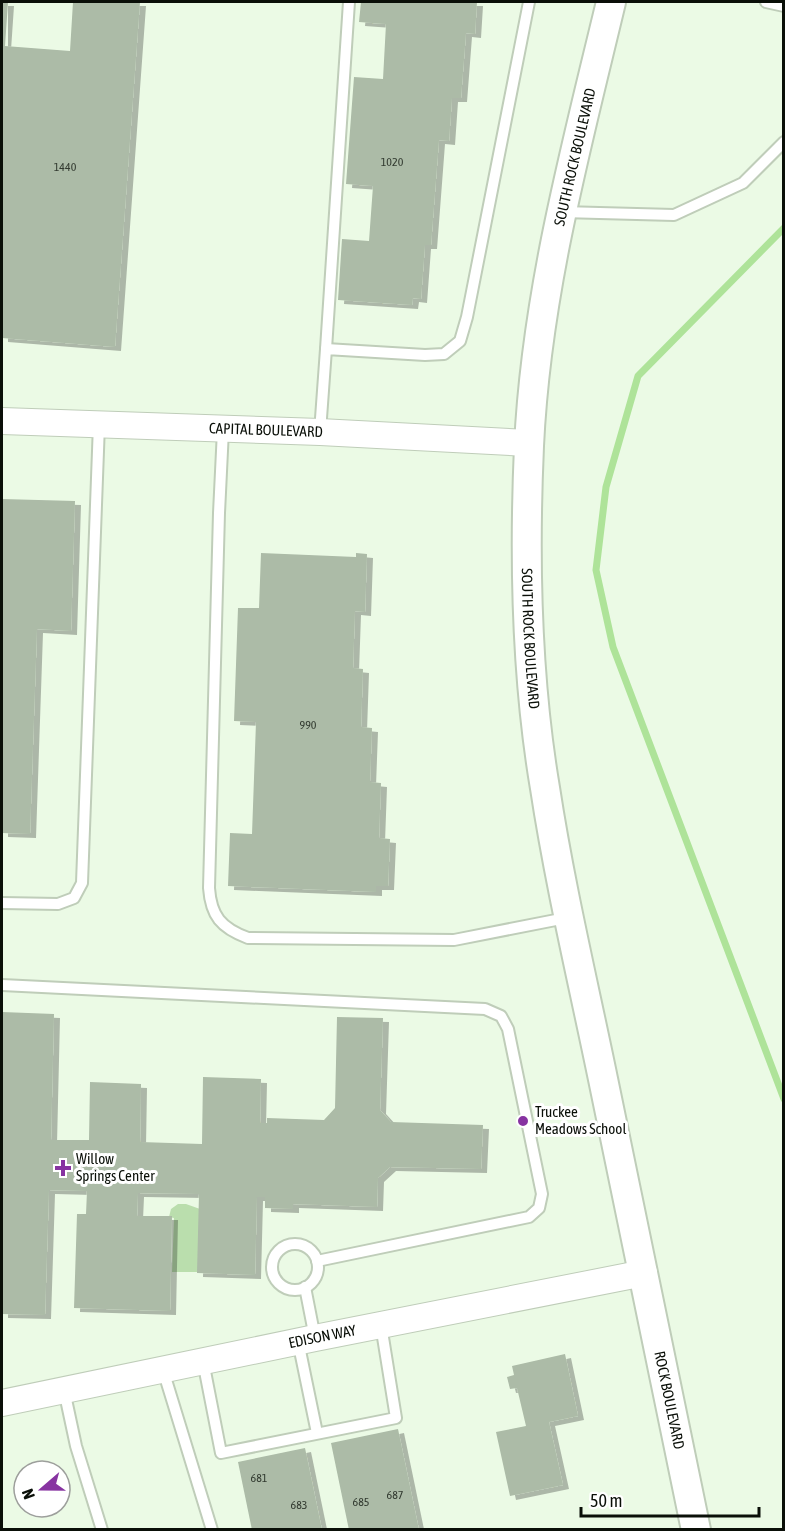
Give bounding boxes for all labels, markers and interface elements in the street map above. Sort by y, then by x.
street label: SOUTH ROCK BOULEVARD [550,86,599,227]
house number: 1020 [381,155,404,169]
house number: 1440 [54,160,77,174]
street label: CAPITAL BOULEVARD [209,419,323,440]
street label: SOUTH ROCK BOULEVARD [519,568,543,710]
house number: 990 [300,718,317,732]
place label: Truckee Meadows School [535,1103,626,1137]
marker: Truckee Meadows School [516,1114,530,1128]
place label: Willow Springs Center [76,1150,155,1184]
marker: Willow Springs Center [54,1159,72,1177]
street label: EDISON WAY [287,1321,358,1351]
street label: ROCK BOULEVARD [651,1350,688,1450]
north arrow [12,1459,72,1519]
house number: 681 [251,1471,268,1485]
scale bar [581,1480,760,1518]
text: N [18,1487,38,1502]
house number: 687 [387,1488,404,1502]
text: 50 m [590,1490,622,1511]
house number: 685 [353,1495,369,1509]
house number: 683 [291,1498,307,1512]

